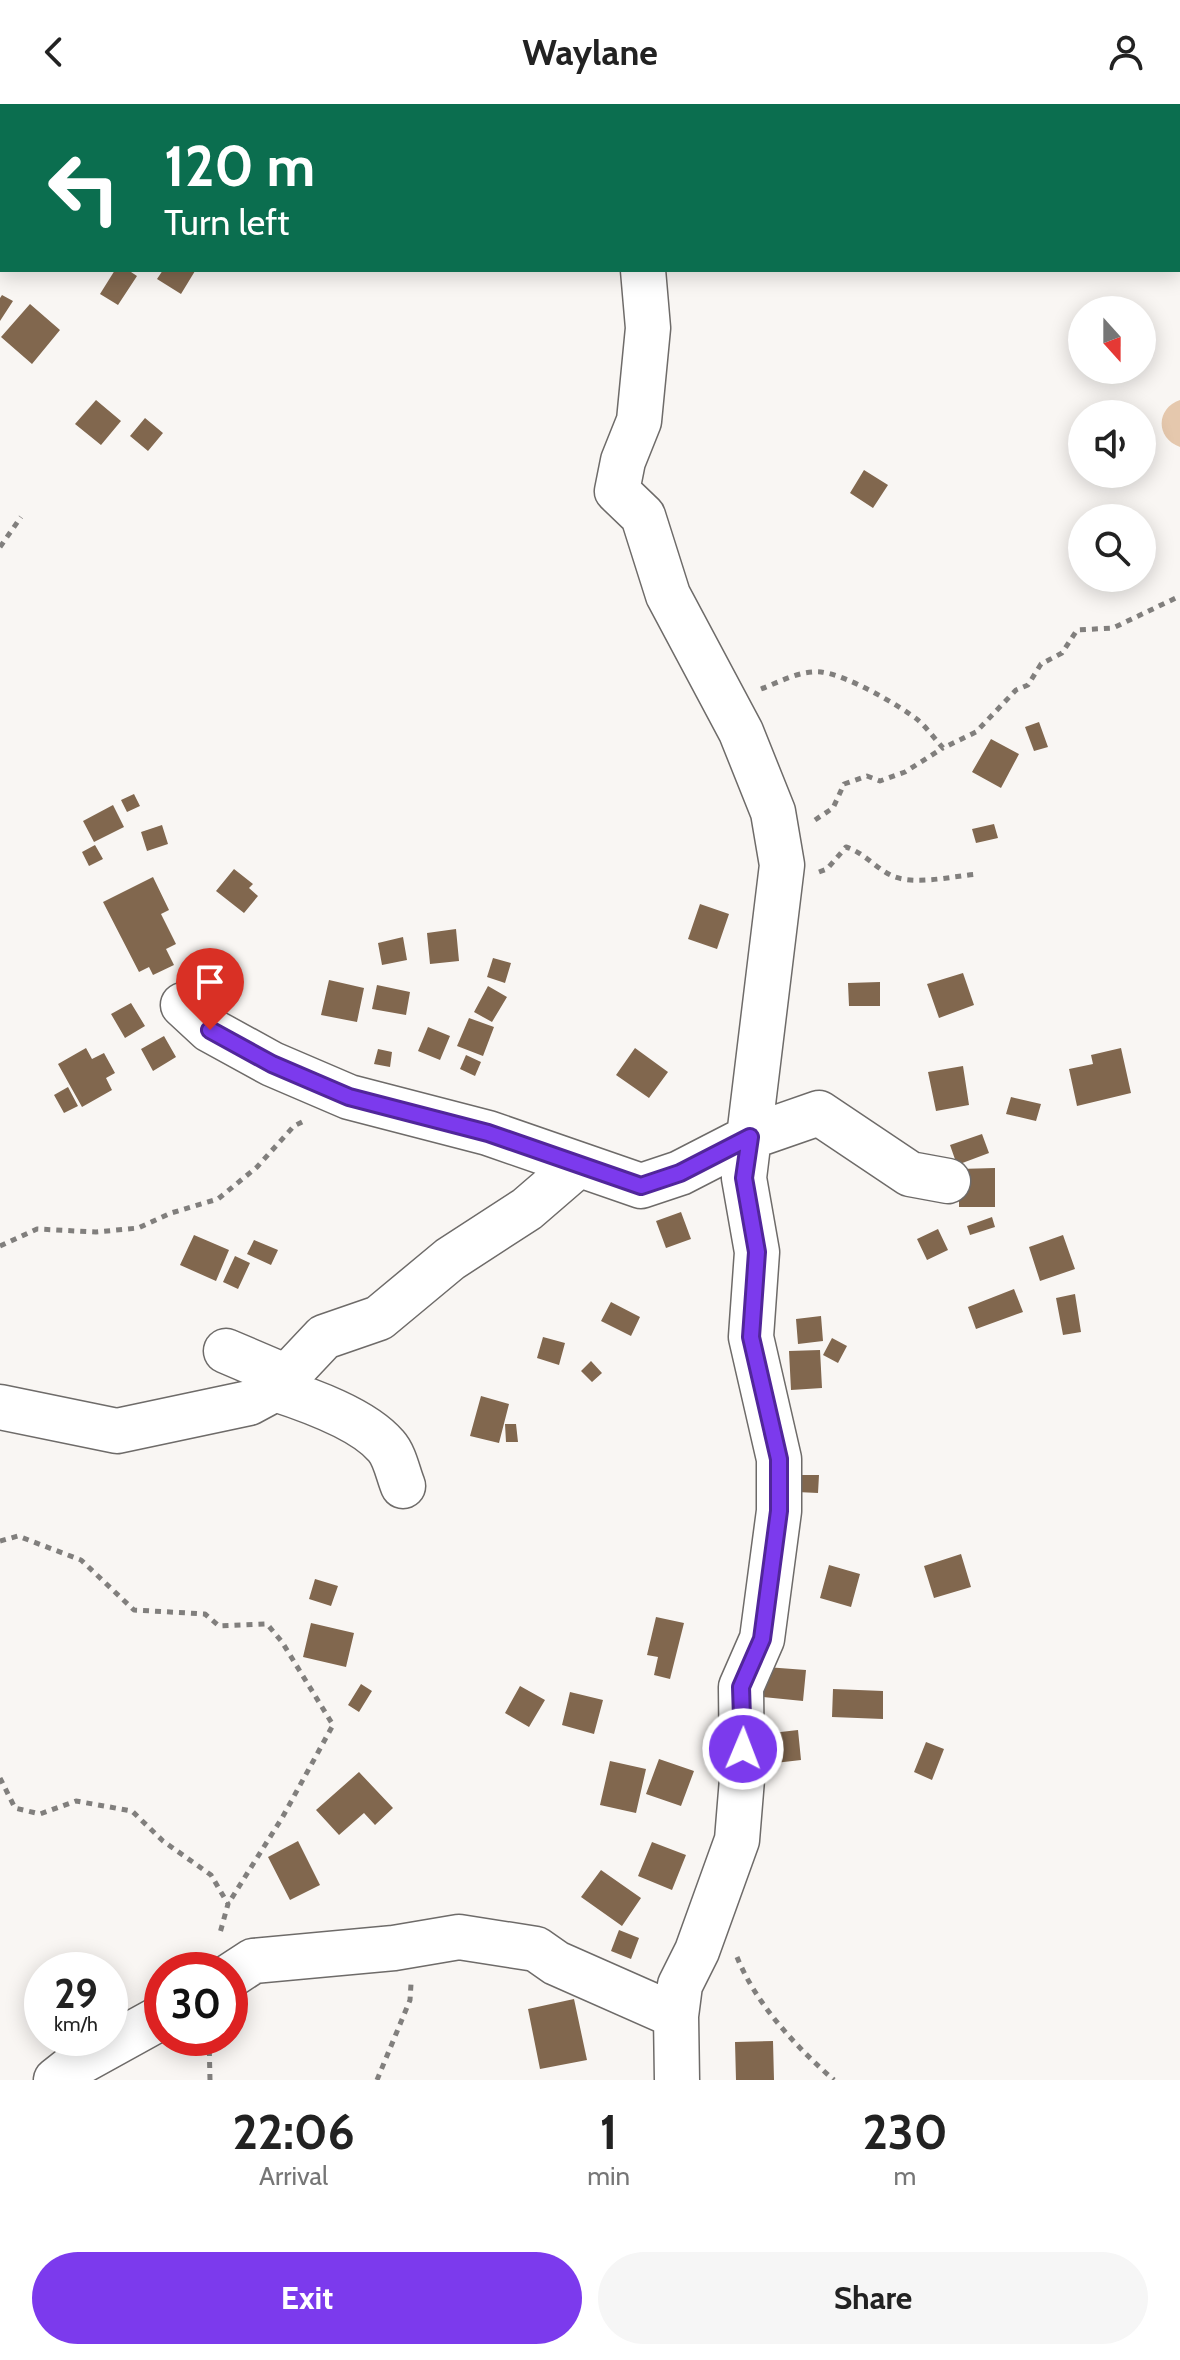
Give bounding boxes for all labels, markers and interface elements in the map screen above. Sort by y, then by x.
icon: back [32,30,76,74]
text: Waylane [522,30,658,74]
icon: person [1104,30,1148,74]
text: 120 m [164,132,315,200]
icon: left [32,136,136,240]
text: Turn left [164,200,289,244]
north arrow [1068,296,1156,384]
map controls [1068,296,1156,592]
button: sound [1068,400,1156,488]
button: search [1068,504,1156,592]
pin [176,948,244,1030]
icon: arrive [188,960,232,1004]
position arrow [701,1707,785,1791]
speed limit sign: 30 [144,1952,248,2056]
text: 29 [54,1969,98,2018]
text: km/h [54,2012,98,2036]
text: 22:06 [232,2103,355,2161]
text: 1 [600,2103,617,2161]
text: 230 [862,2103,948,2161]
text: Arrival [259,2160,328,2192]
text: min [587,2160,630,2192]
text: m [894,2160,916,2192]
button: Exit [32,2252,582,2344]
button: Share [598,2252,1148,2344]

